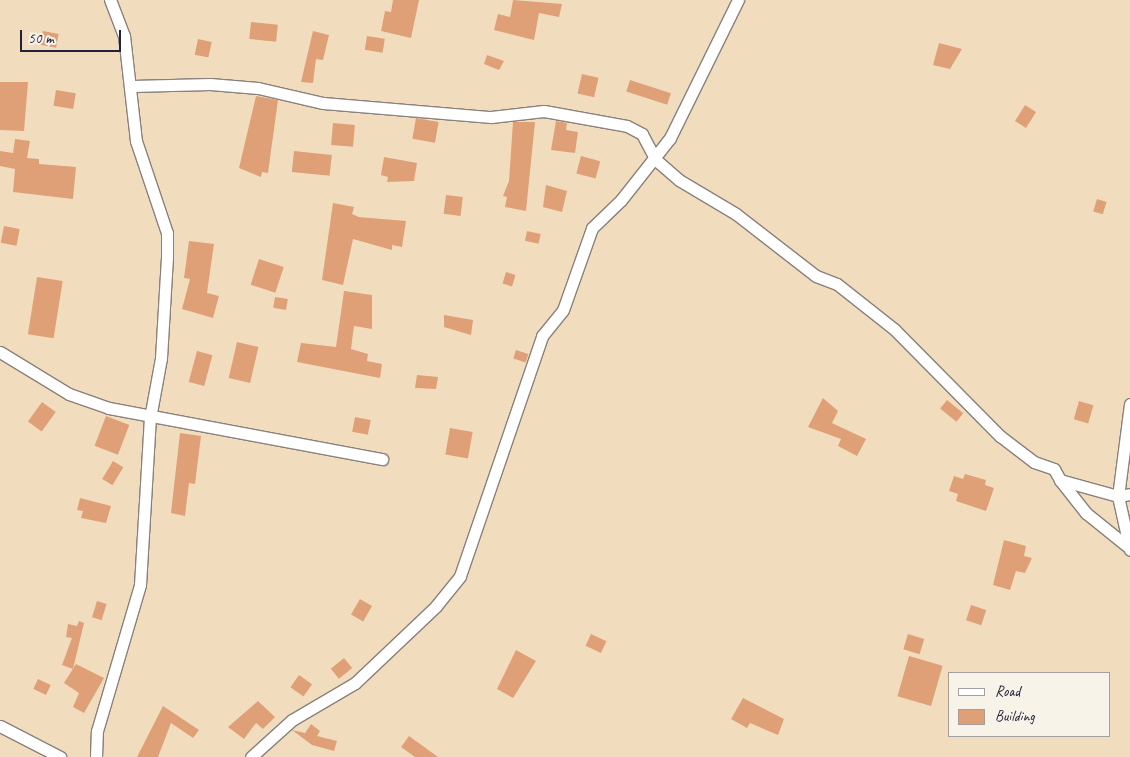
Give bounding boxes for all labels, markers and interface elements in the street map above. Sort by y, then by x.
scale bar [22,20,124,52]
text: 50 m [28,29,54,48]
legend [948,672,1110,737]
text: Road [995,682,1020,701]
text: Building [995,707,1034,726]

